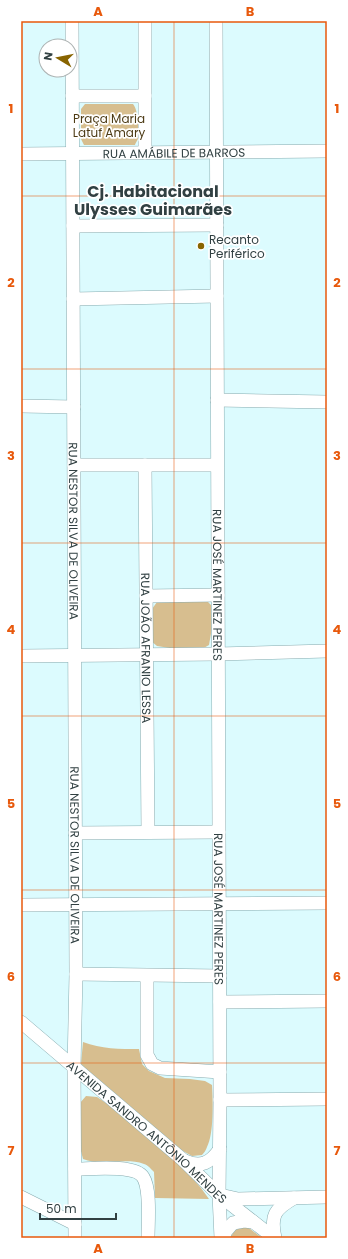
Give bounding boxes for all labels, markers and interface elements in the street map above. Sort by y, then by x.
text: A [93,2,103,21]
text: B [246,2,255,21]
north arrow [38,38,78,78]
text: N [40,51,57,62]
text: 1 [9,99,13,118]
text: 1 [335,99,339,118]
park label: Praça Maria Latuf Amary [73,110,145,141]
street label: RUA AMÁBILE DE BARROS [103,143,245,162]
district label: Cj. Habitacional Ulysses Guimarães [74,180,232,221]
place label: Recanto Periférico [209,231,265,262]
marker: Recanto Periférico [196,241,206,251]
text: 2 [7,273,15,292]
text: 2 [333,273,341,292]
street label: RUA NESTOR SILVA DE OLIVEIRA [65,442,83,620]
text: 3 [7,446,15,465]
text: 3 [333,446,341,465]
street label: RUA JOSÉ MARTINEZ PERES [209,509,227,661]
street label: RUA JOÃO AFRANIO LESSA [137,573,156,723]
text: 4 [7,620,16,639]
text: 4 [333,620,342,639]
street label: RUA NESTOR SILVA DE OLIVEIRA [67,766,84,944]
text: 5 [7,794,15,813]
text: 5 [333,794,341,813]
street label: RUA JOSÉ MARTINEZ PERES [211,833,228,985]
text: 6 [7,967,15,986]
text: 6 [333,967,341,986]
street label: AVENIDA SANDRO ANTÔNIO MENDES [63,1056,231,1207]
text: 7 [8,1141,15,1160]
text: 7 [334,1141,341,1160]
scale bar [40,1195,116,1221]
text: 50 m [46,1200,77,1217]
text: A [93,1239,103,1258]
text: B [246,1239,255,1258]

